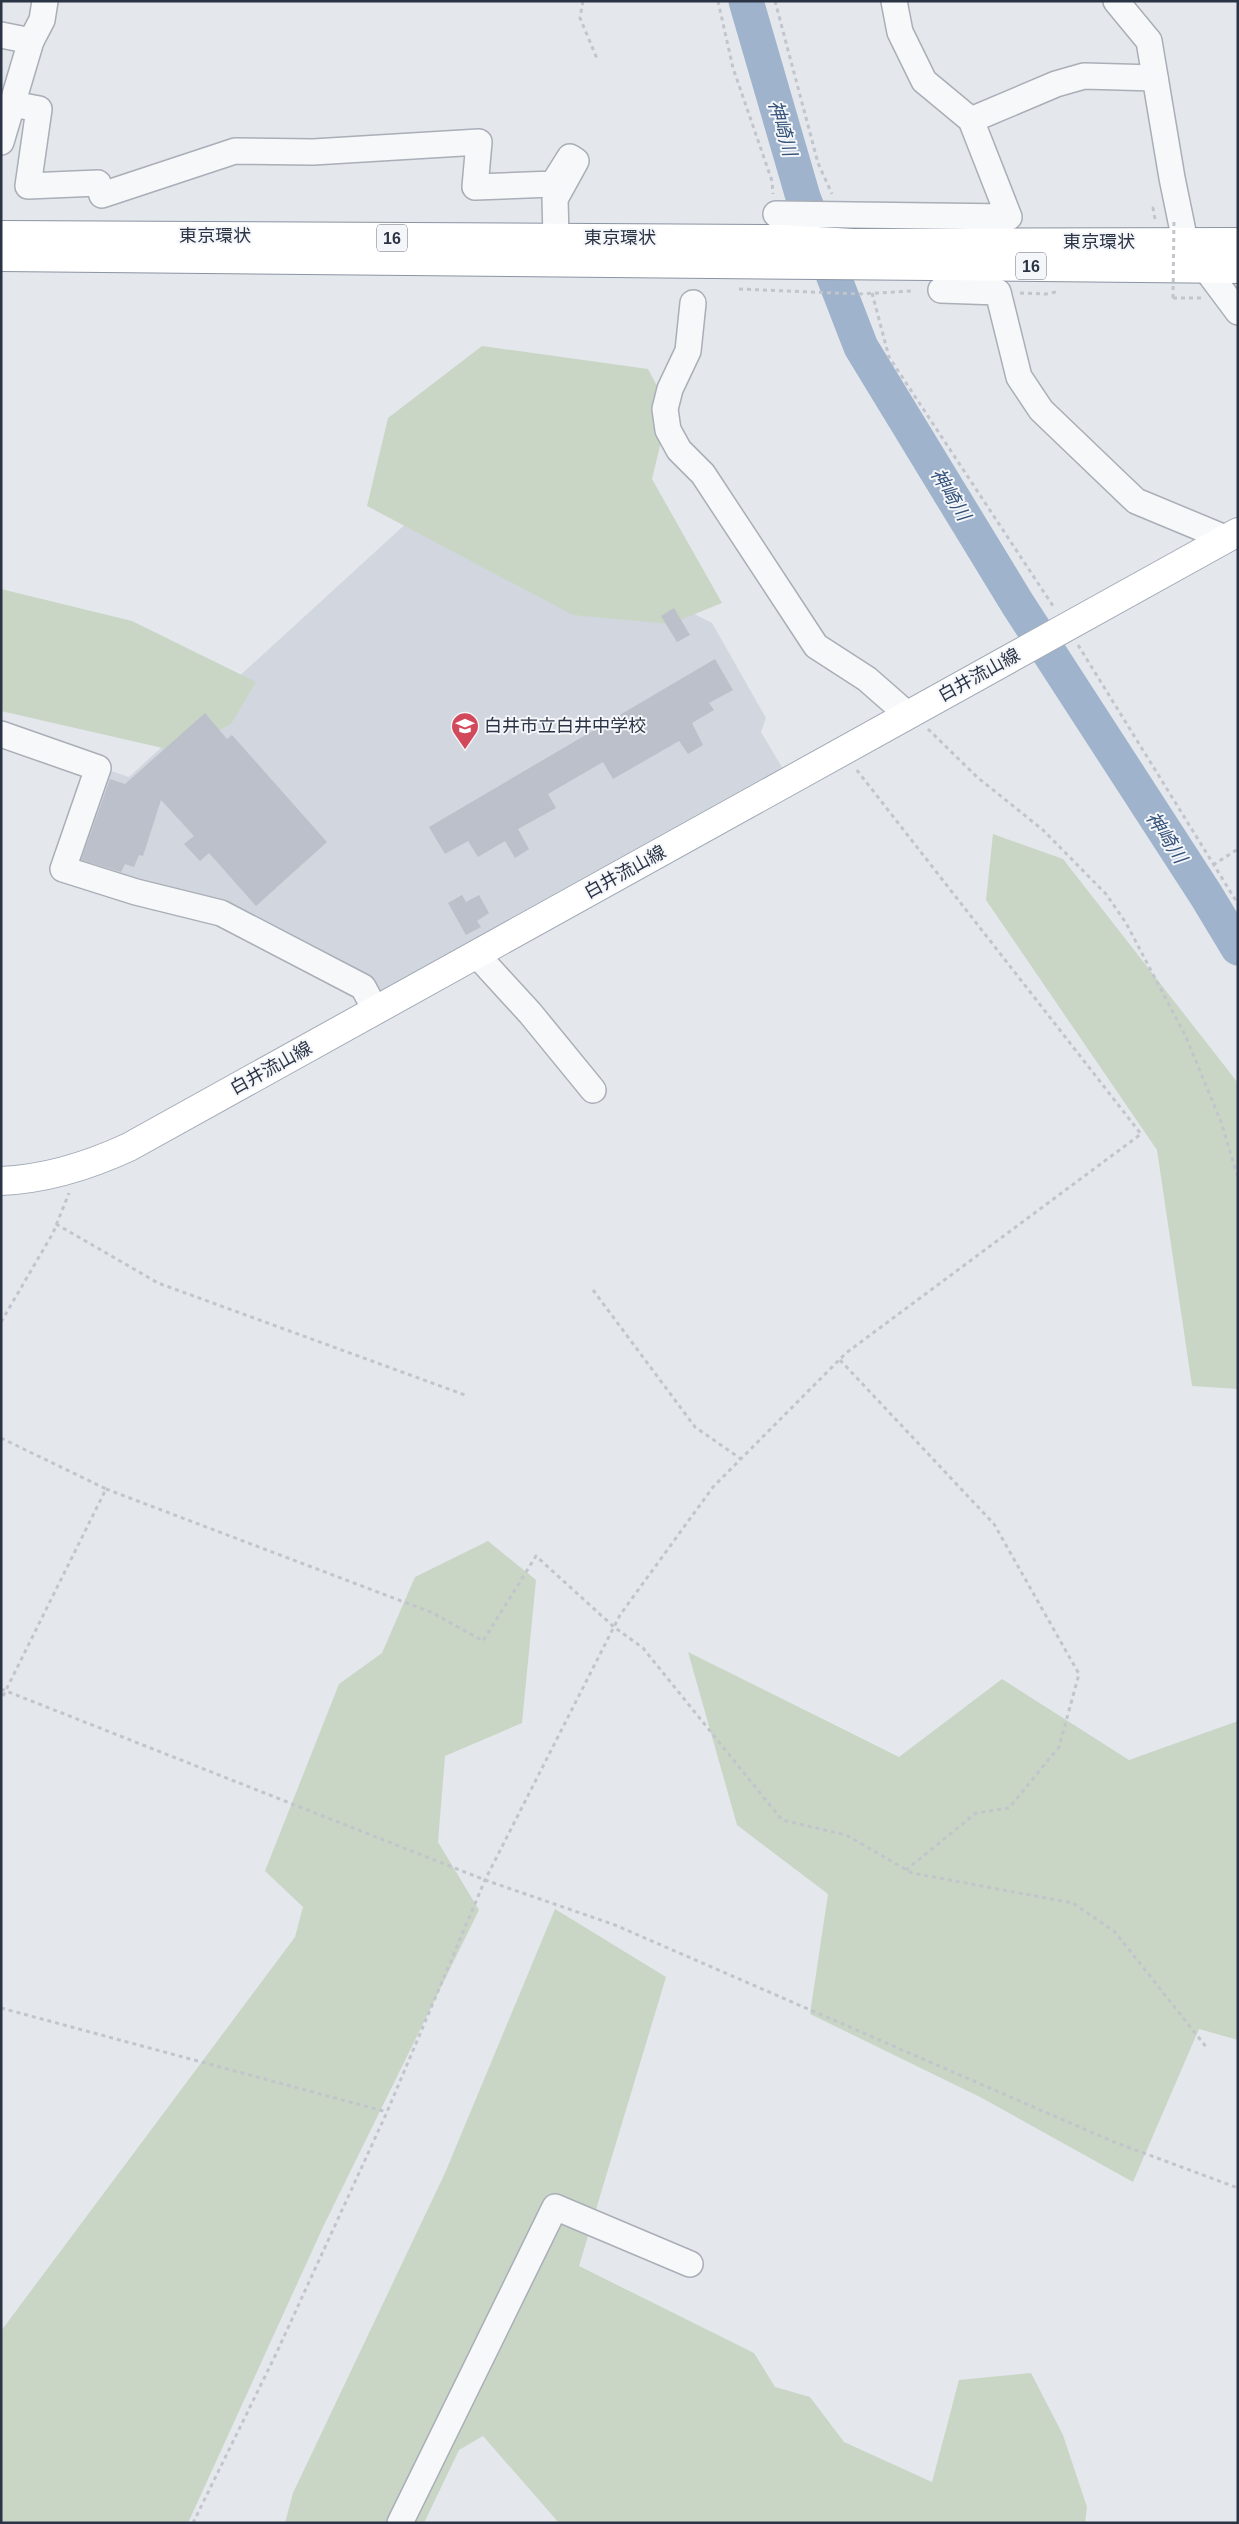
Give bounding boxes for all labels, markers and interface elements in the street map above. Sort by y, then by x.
water label: 神崎川 [765,98,801,160]
road number: 16 [377,224,407,252]
street label: 東京環状 [179,226,251,246]
street label: 東京環状 [584,228,656,248]
street label: 東京環状 [1063,232,1135,252]
road number: 16 [1016,252,1046,280]
water label: 神崎川 [927,464,975,526]
street label: 白井流山線 [935,644,1023,706]
school or university icon: 白井市立白井中学校 [450,711,480,750]
place label: 白井市立白井中学校 [484,716,646,736]
water label: 神崎川 [1142,808,1192,869]
street label: 白井流山線 [581,841,669,903]
street label: 白井流山線 [227,1037,315,1099]

